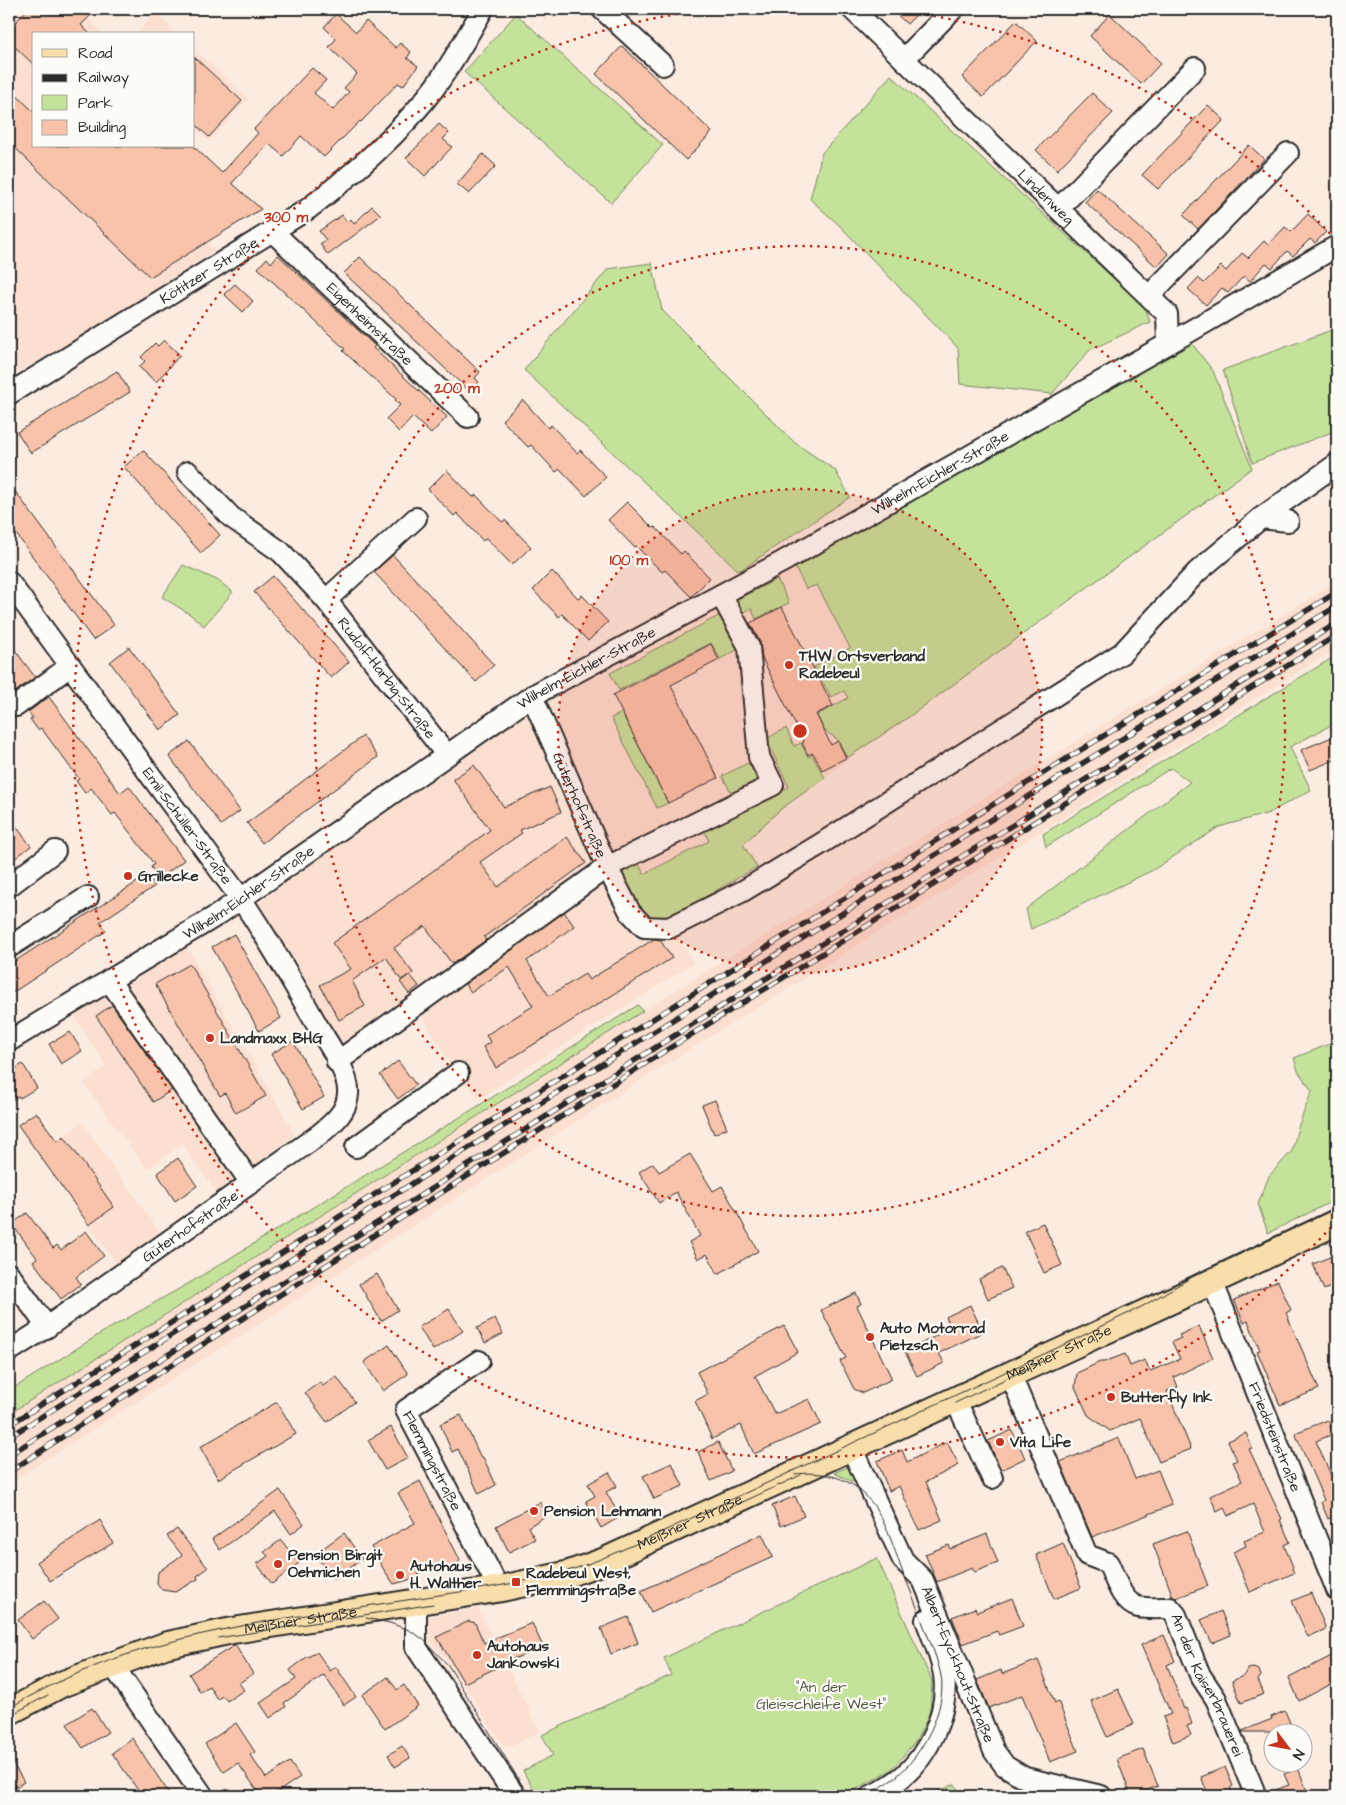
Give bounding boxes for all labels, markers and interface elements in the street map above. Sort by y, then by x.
legend [32,32,195,148]
text: Road [78,43,113,64]
text: Railway [78,67,129,89]
text: Park [78,93,113,114]
text: Building [78,117,126,139]
street label: Lindenweg [1013,165,1079,230]
text: 300 m [263,207,308,228]
street label: Kötitzer Straße [156,232,262,309]
street label: Eigenheimstraße [322,278,418,371]
text: 200 m [433,378,480,399]
street label: Wilhelm-Eichler-Straße [868,426,1013,520]
text: 100 m [610,550,649,571]
street label: Rudolf-Harbig-Straße [332,613,440,744]
street label: Wilhelm-Eichler-Straße [513,622,659,714]
place label: THW Ortsverband Radebeul [798,646,925,684]
marker: THW Ortsverband Radebeul [783,659,795,671]
centre of rings [791,722,809,740]
street label: Güterhofstraße [547,749,612,861]
street label: Emil-Schüller-Straße [137,763,237,889]
street label: Wilhelm-Eichler-Straße [179,841,319,945]
place label: Grillecke [138,866,199,887]
marker: Grillecke [122,870,134,882]
place label: Landmaxx BHG [220,1028,323,1049]
marker: Landmaxx BHG [204,1032,216,1044]
street label: Güterhofstraße [138,1185,243,1268]
place label: Auto Motorrad Pietzsch [880,1318,985,1356]
street label: Meißner Straße [1003,1319,1115,1386]
marker: Auto Motorrad Pietzsch [864,1331,876,1343]
street label: Friedsteinstraße [1243,1379,1306,1495]
place label: Butterfly Ink [1121,1387,1213,1409]
marker: Butterfly Ink [1105,1391,1117,1403]
street label: Flemmingstraße [397,1407,467,1515]
place label: Vita Life [1009,1432,1071,1453]
marker: Vita Life [994,1436,1006,1448]
street label: Meißner Straße [634,1489,746,1555]
place label: Pension Lehmann [544,1501,662,1522]
marker: Pension Lehmann [528,1505,540,1517]
place label: Pension Birgit Oehmichen [288,1545,383,1583]
place label: Autohaus H. Walther [410,1556,482,1594]
marker: Pension Birgit Oehmichen [272,1558,284,1570]
place label: Radebeul West, Flemmingstraße [526,1563,636,1603]
marker: Autohaus H. Walther [394,1569,406,1581]
marker: Radebeul West, Flemmingstraße [510,1576,522,1588]
street label: Albert-Eyckhout-Straße [916,1583,999,1746]
street label: Meißner Straße [243,1601,359,1640]
street label: An der Kaiserbrauerei [1165,1611,1249,1760]
place label: Autohaus Jankowski [486,1636,560,1674]
marker: Autohaus Jankowski [471,1649,483,1661]
park label: "An der Gleisschleife West" [756,1677,887,1715]
north arrow [1264,1722,1314,1772]
text: N [1287,1745,1309,1764]

